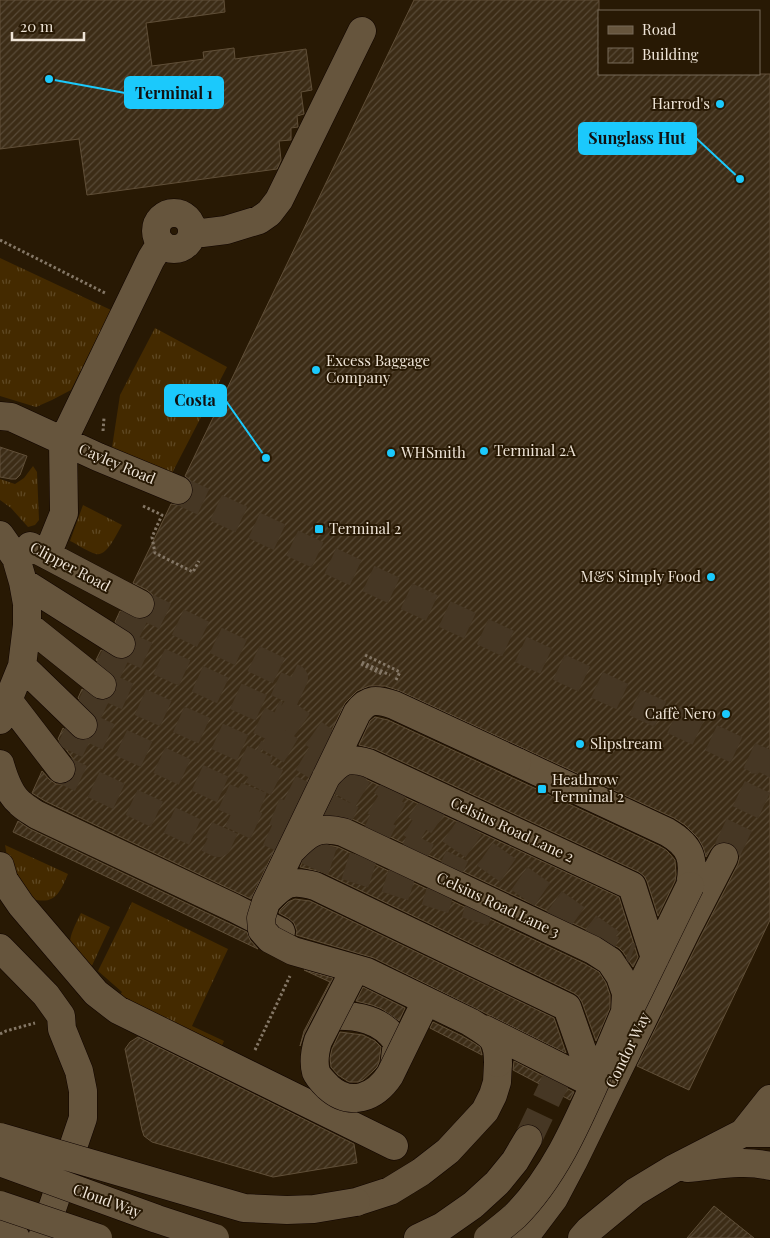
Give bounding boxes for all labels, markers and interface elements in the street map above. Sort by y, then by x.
scale bar [12,10,85,42]
legend [598,10,760,75]
text: 20 m [20,16,54,36]
text: Road [642,19,676,39]
text: Building [642,44,699,64]
callout: Terminal 1 [125,77,223,108]
text: Terminal 1 [135,82,213,103]
place label: Harrod's [652,93,710,113]
marker: Harrod's [714,98,726,110]
callout: Sunglass Hut [579,123,696,154]
text: Sunglass Hut [588,127,686,148]
place label: Excess Baggage Company [326,350,430,387]
marker: Excess Baggage Company [310,364,322,376]
callout: Costa [165,385,226,416]
text: Costa [174,389,217,410]
street label: Cayley Road [76,438,159,488]
place label: Terminal 2A [494,440,576,460]
place label: WHSmith [400,442,466,462]
marker: Terminal 2A [478,445,490,457]
marker: WHSmith [385,447,397,459]
place label: Terminal 2 [329,518,401,538]
marker: Terminal 2 [313,523,325,535]
street label: Clipper Road [27,537,114,596]
place label: M&S Simply Food [580,566,701,586]
marker: M&S Simply Food [705,571,717,583]
place label: Caffè Nero [645,703,716,723]
marker: Caffè Nero [720,708,732,720]
place label: Slipstream [590,733,663,753]
marker: Slipstream [574,738,586,750]
place label: Heathrow Terminal 2 [552,769,624,806]
marker: Heathrow Terminal 2 [536,783,548,795]
street label: Celsius Road Lane 2 [447,792,577,866]
street label: Celsius Road Lane 3 [434,867,563,941]
street label: Condor Way [600,1008,654,1091]
street label: Cloud Way [71,1179,145,1222]

